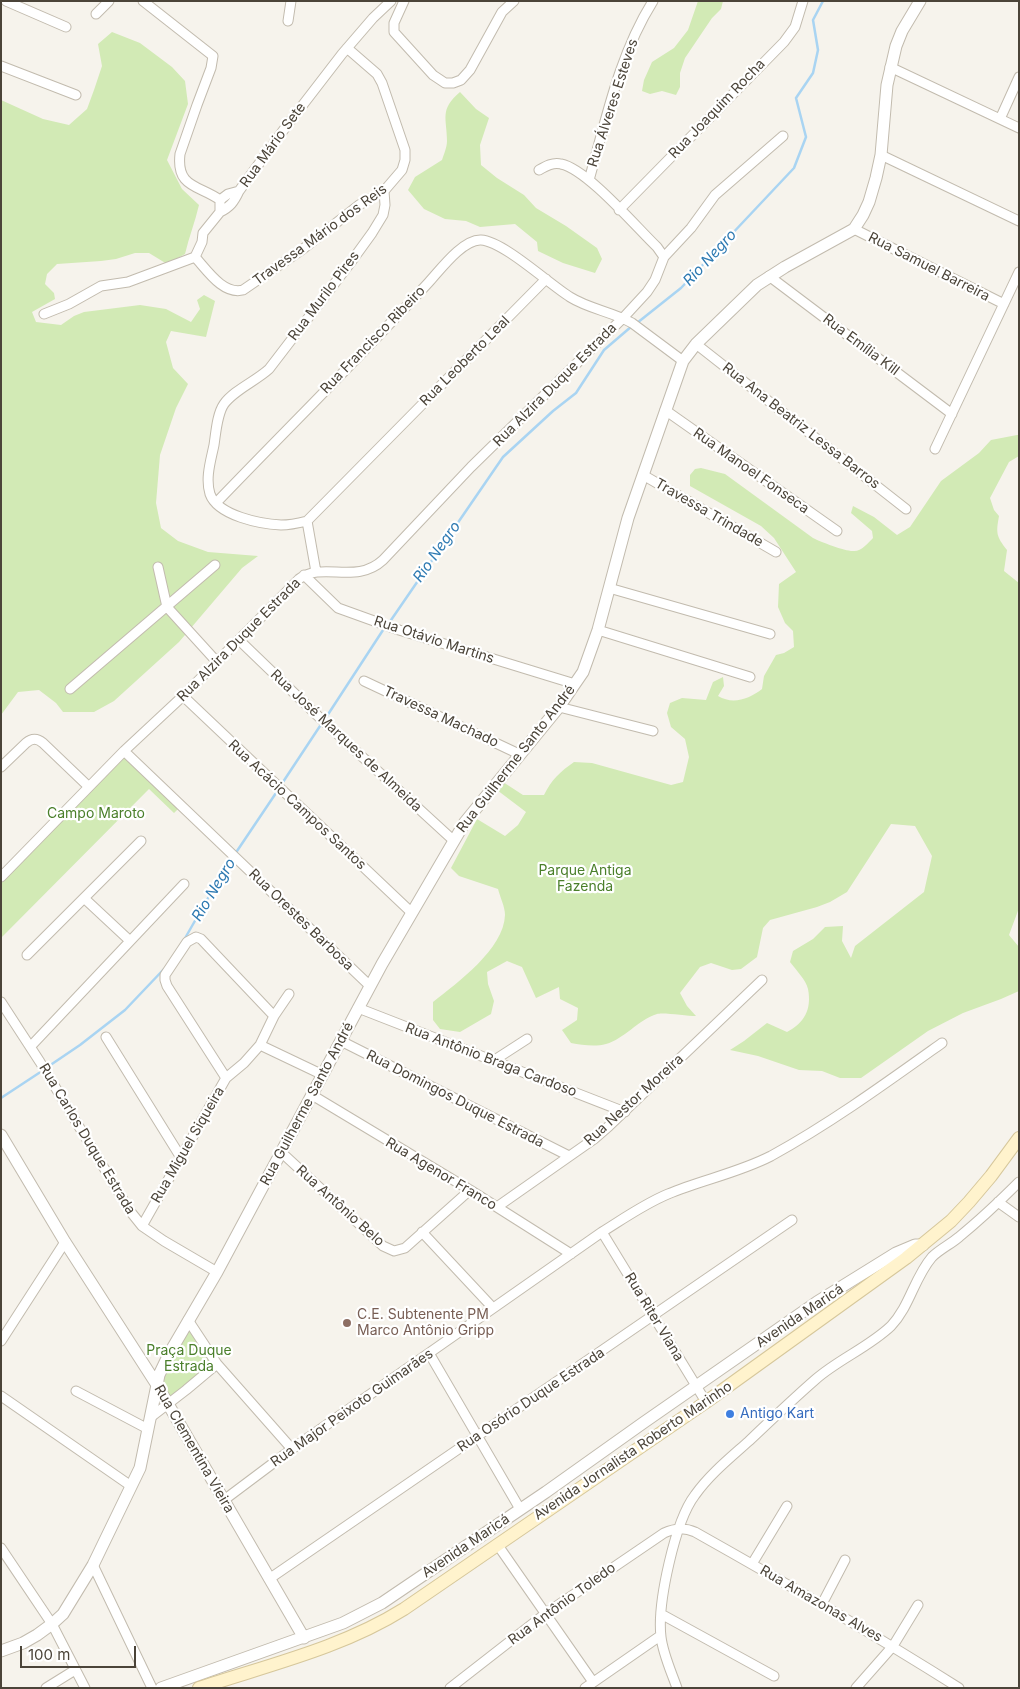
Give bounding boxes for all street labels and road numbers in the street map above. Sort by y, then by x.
street label: Rua Álveres Esteves [584,37,642,169]
street label: Rua Joaquim Rocha [665,56,769,162]
street label: Rua Mário Sete [237,99,309,191]
street label: Travessa Mário dos Reis [250,181,390,289]
street label: Rua Samuel Barreira [865,229,993,305]
street label: Rua Murilo Pires [285,248,363,344]
street label: Rua Francisco Ribeiro [317,283,429,397]
street label: Rua Emília Kill [819,311,903,379]
street label: Rua Leoberto Leal [417,313,513,409]
street label: Rua Alzira Duque Estrada [490,320,620,450]
street label: Rua Ana Beatriz Lessa Barros [719,359,883,493]
street label: Rua Manoel Fonseca [690,425,812,517]
street label: Travessa Trindade [652,475,766,551]
street label: Rua Alzira Duque Estrada [174,575,304,705]
street label: Rua Otávio Martins [372,613,496,667]
street label: Rua José Marques de Almeida [267,666,425,816]
street label: Rua Guilherme Santo André [453,682,579,836]
street label: Travessa Machado [381,683,501,751]
street label: Rua Acácio Campos Santos [225,737,369,873]
street label: Rua Orestes Barbosa [245,866,357,974]
street label: Rua Guilherme Santo André [257,1019,357,1189]
street label: Rua Antônio Braga Cardoso [403,1019,579,1101]
street label: Rua Domingos Duque Estrada [363,1047,547,1151]
street label: Rua Nestor Moreira [581,1051,687,1149]
street label: Rua Carlos Duque Estrada [35,1061,139,1217]
street label: Rua Miguel Siqueira [148,1084,228,1206]
street label: Rua Agenor Franco [382,1134,500,1214]
street label: Rua Antônio Belo [292,1162,388,1250]
street label: Rua Riter Viana [621,1270,687,1364]
street label: Avenida Maricá [753,1281,847,1351]
street label: Rua Osório Duque Estrada [454,1344,608,1456]
street label: Rua Major Peixoto Guimarães [268,1345,436,1471]
street label: Avenida Jornalista Roberto Marinho [531,1378,735,1524]
street label: Rua Clementina Vieira [150,1382,238,1516]
street label: Avenida Maricá [419,1511,513,1581]
street label: Rua Antônio Toledo [505,1559,619,1649]
street label: Rua Amazonas Alves [757,1562,885,1646]

